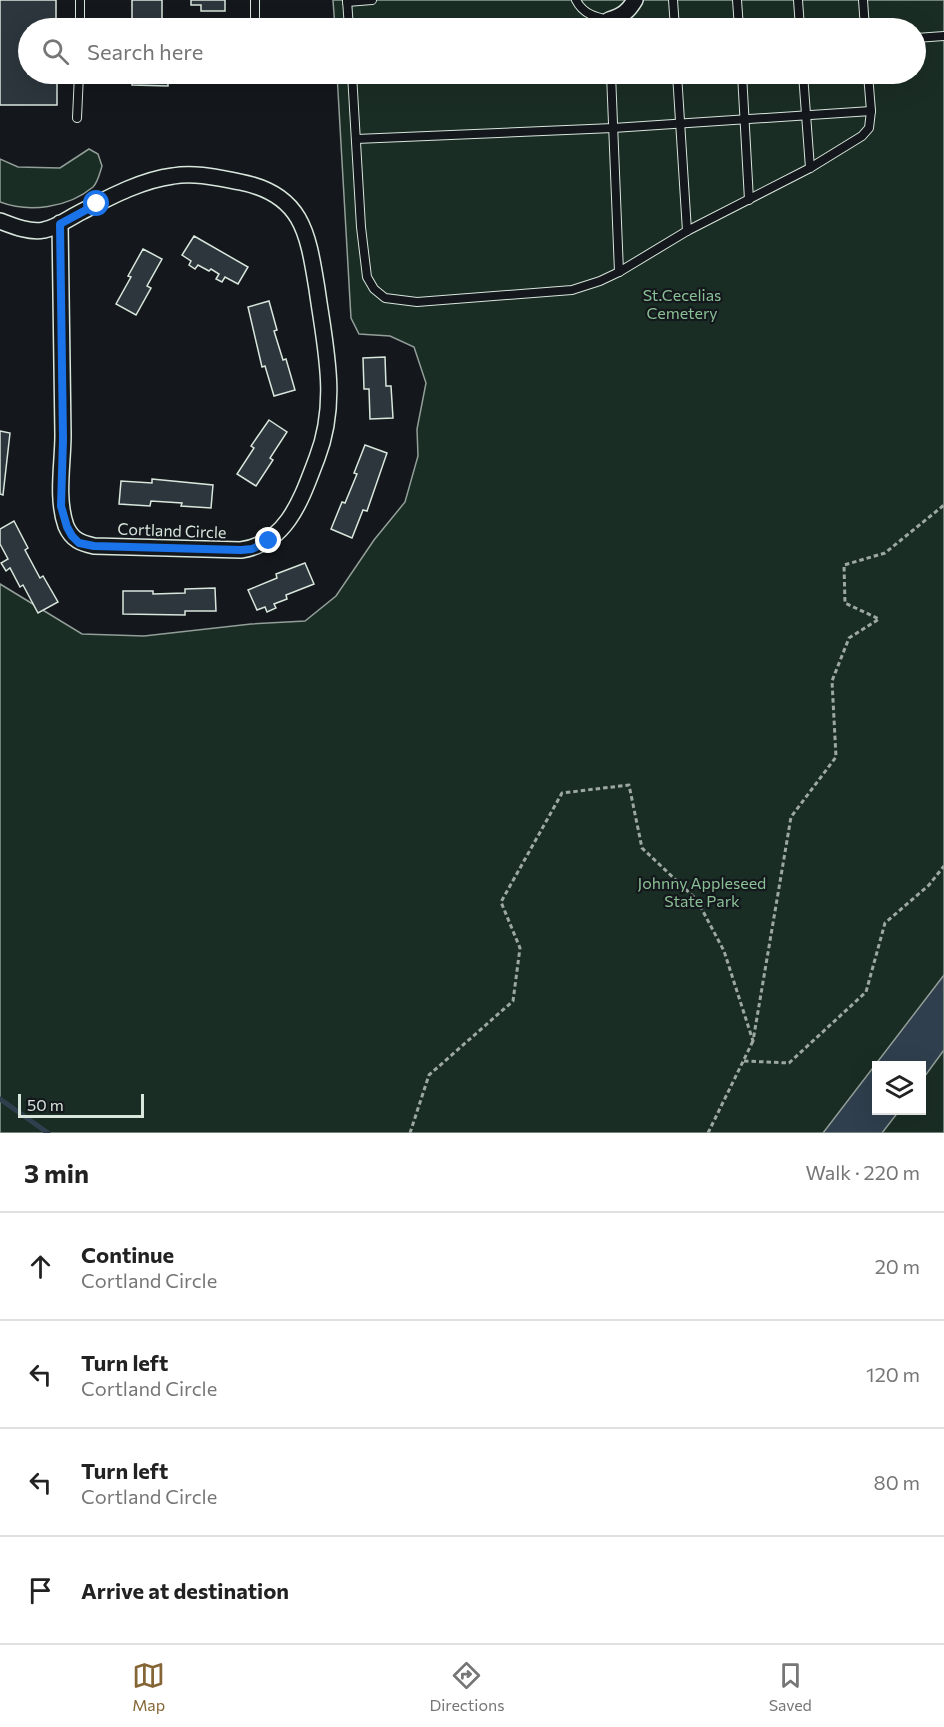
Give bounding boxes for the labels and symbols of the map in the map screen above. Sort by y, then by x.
route start [83,190,109,216]
park label: St.Cecelias Cemetery [643,285,721,322]
street label: Cortland Circle [117,519,227,541]
route end [255,527,281,553]
park label: Johnny Appleseed State Park [638,873,766,910]
scale bar [18,1091,144,1118]

